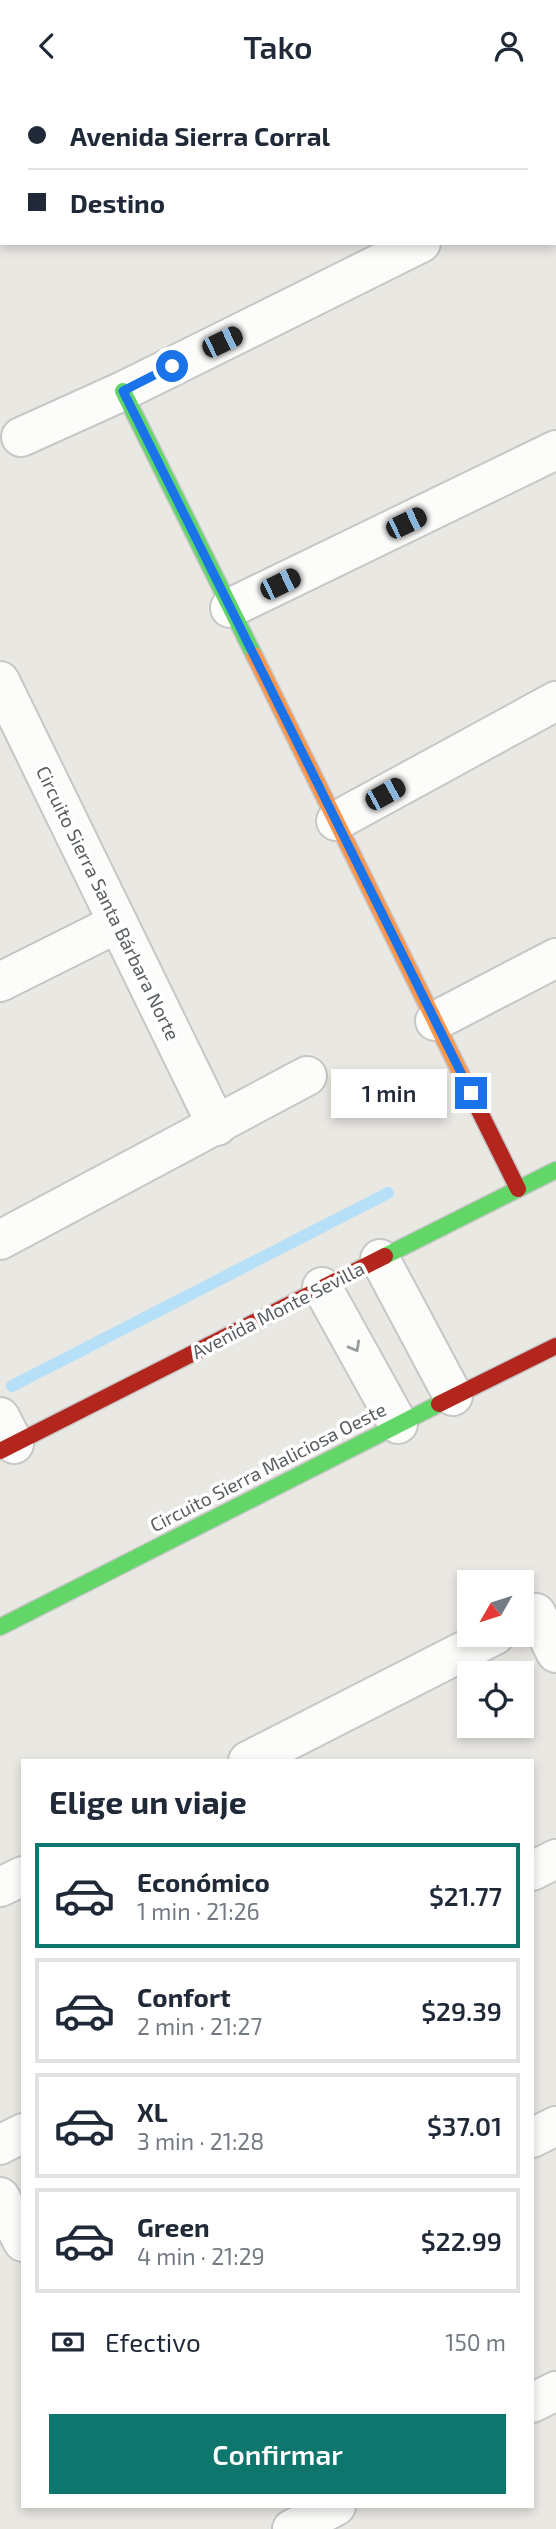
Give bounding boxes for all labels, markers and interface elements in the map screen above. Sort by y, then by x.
icon: back [28,27,66,65]
text: Tako [243,27,313,65]
icon: person [490,27,528,65]
text: Avenida Sierra Corral [70,120,330,151]
text: Destino [70,187,165,218]
car [199,323,246,361]
route start [156,350,188,382]
car [383,504,430,542]
car [257,565,304,603]
street label: Circuito Sierra Santa Bárbara Norte [32,762,185,1044]
car [362,775,409,813]
callout: 1 min [331,1069,447,1117]
route end [455,1077,487,1109]
text: 1 min [362,1079,416,1107]
street label: Avenida Monte Sevilla [188,1256,368,1363]
one-way arrow [347,1340,360,1352]
street label: Circuito Sierra Maliciosa Oeste [146,1397,390,1536]
north arrow [457,1570,534,1647]
map controls [457,1570,534,1738]
button: locate [457,1661,534,1738]
text: Elige un viaje [49,1782,247,1820]
icon: car [53,1864,116,1927]
text: Económico [137,1866,270,1897]
text: $21.77 [429,1880,502,1911]
text: 1 min · 21:26 [137,1897,260,1925]
icon: car [53,1979,116,2042]
text: Confort [137,1981,231,2012]
text: $29.39 [421,1995,502,2026]
text: 2 min · 21:27 [137,2012,262,2040]
icon: car [53,2094,116,2157]
text: XL [137,2096,168,2127]
text: $37.01 [427,2110,502,2141]
text: 3 min · 21:28 [137,2127,264,2155]
icon: car [53,2209,116,2272]
text: Green [137,2211,210,2242]
text: $22.99 [421,2225,502,2256]
text: 4 min · 21:29 [137,2242,265,2270]
icon: cash [49,2323,87,2361]
text: Efectivo [105,2326,201,2357]
text: 150 m [445,2328,506,2356]
button: Confirmar [49,2414,506,2494]

